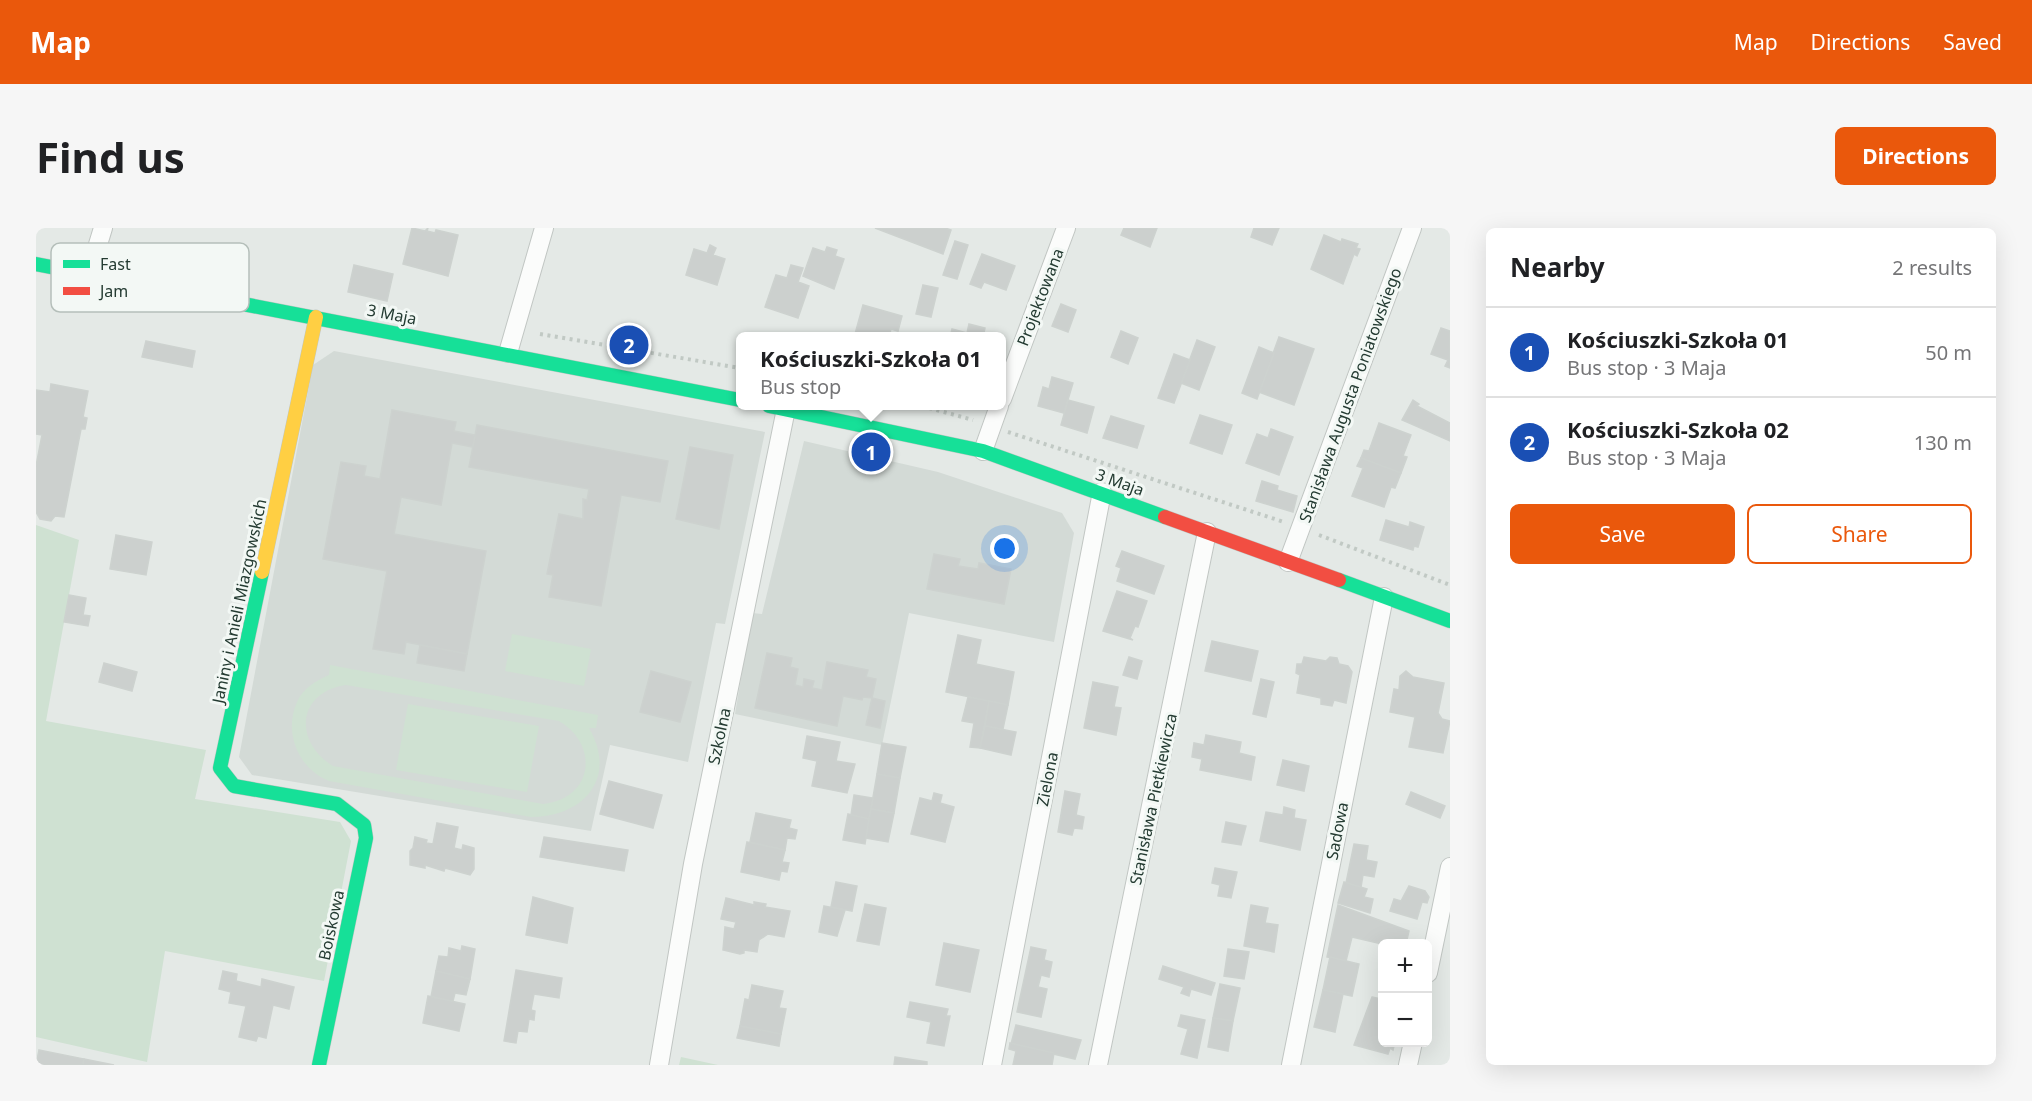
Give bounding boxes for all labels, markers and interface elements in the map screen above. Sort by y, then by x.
text: Map [30,23,91,61]
text: Map [1734,28,1778,56]
text: Directions [1811,28,1910,56]
text: Saved [1943,28,2002,56]
button: Directions [1835,127,1996,185]
text: Find us [36,128,185,185]
legend [51,243,249,312]
street label: Projektowana [1011,245,1069,349]
text: Nearby [1510,249,1605,285]
text: Fast [100,253,131,275]
text: 2 results [1892,254,1972,281]
street label: Stanisława Augusta Poniatowskiego [1294,265,1406,525]
text: Jam [98,280,128,302]
street label: 3 Maja [365,298,419,330]
pin: 2 [610,322,648,368]
text: Kościuszki-Szkoła 01 [1567,324,1789,354]
popup [736,332,1006,410]
text: 1 [1524,339,1535,366]
text: 50 m [1925,339,1972,366]
text: Kościuszki-Szkoła 01 [760,343,982,373]
text: Bus stop · 3 Maja [1567,354,1726,381]
text: Bus stop [760,373,841,400]
text: Kościuszki-Szkoła 02 [1567,414,1789,444]
text: 2 [1524,429,1535,456]
text: 130 m [1914,429,1972,456]
pin: 1 [852,430,890,474]
text: Bus stop · 3 Maja [1567,444,1726,471]
street label: 3 Maja [1093,463,1147,501]
street label: Janiny i Anieli Miazgowskich [206,497,271,707]
button: Save [1510,504,1735,564]
button: Share [1747,504,1972,564]
your location [990,534,1019,563]
street label: Szkolna [702,706,736,766]
street label: Stanisława Pietkiewicza [1124,711,1182,887]
street label: Zielona [1031,750,1063,808]
street label: Sadowa [1321,800,1353,862]
street label: Boiskowa [313,888,349,962]
map controls [1378,939,1432,1047]
button: + [1378,939,1432,993]
button: − [1378,993,1432,1047]

